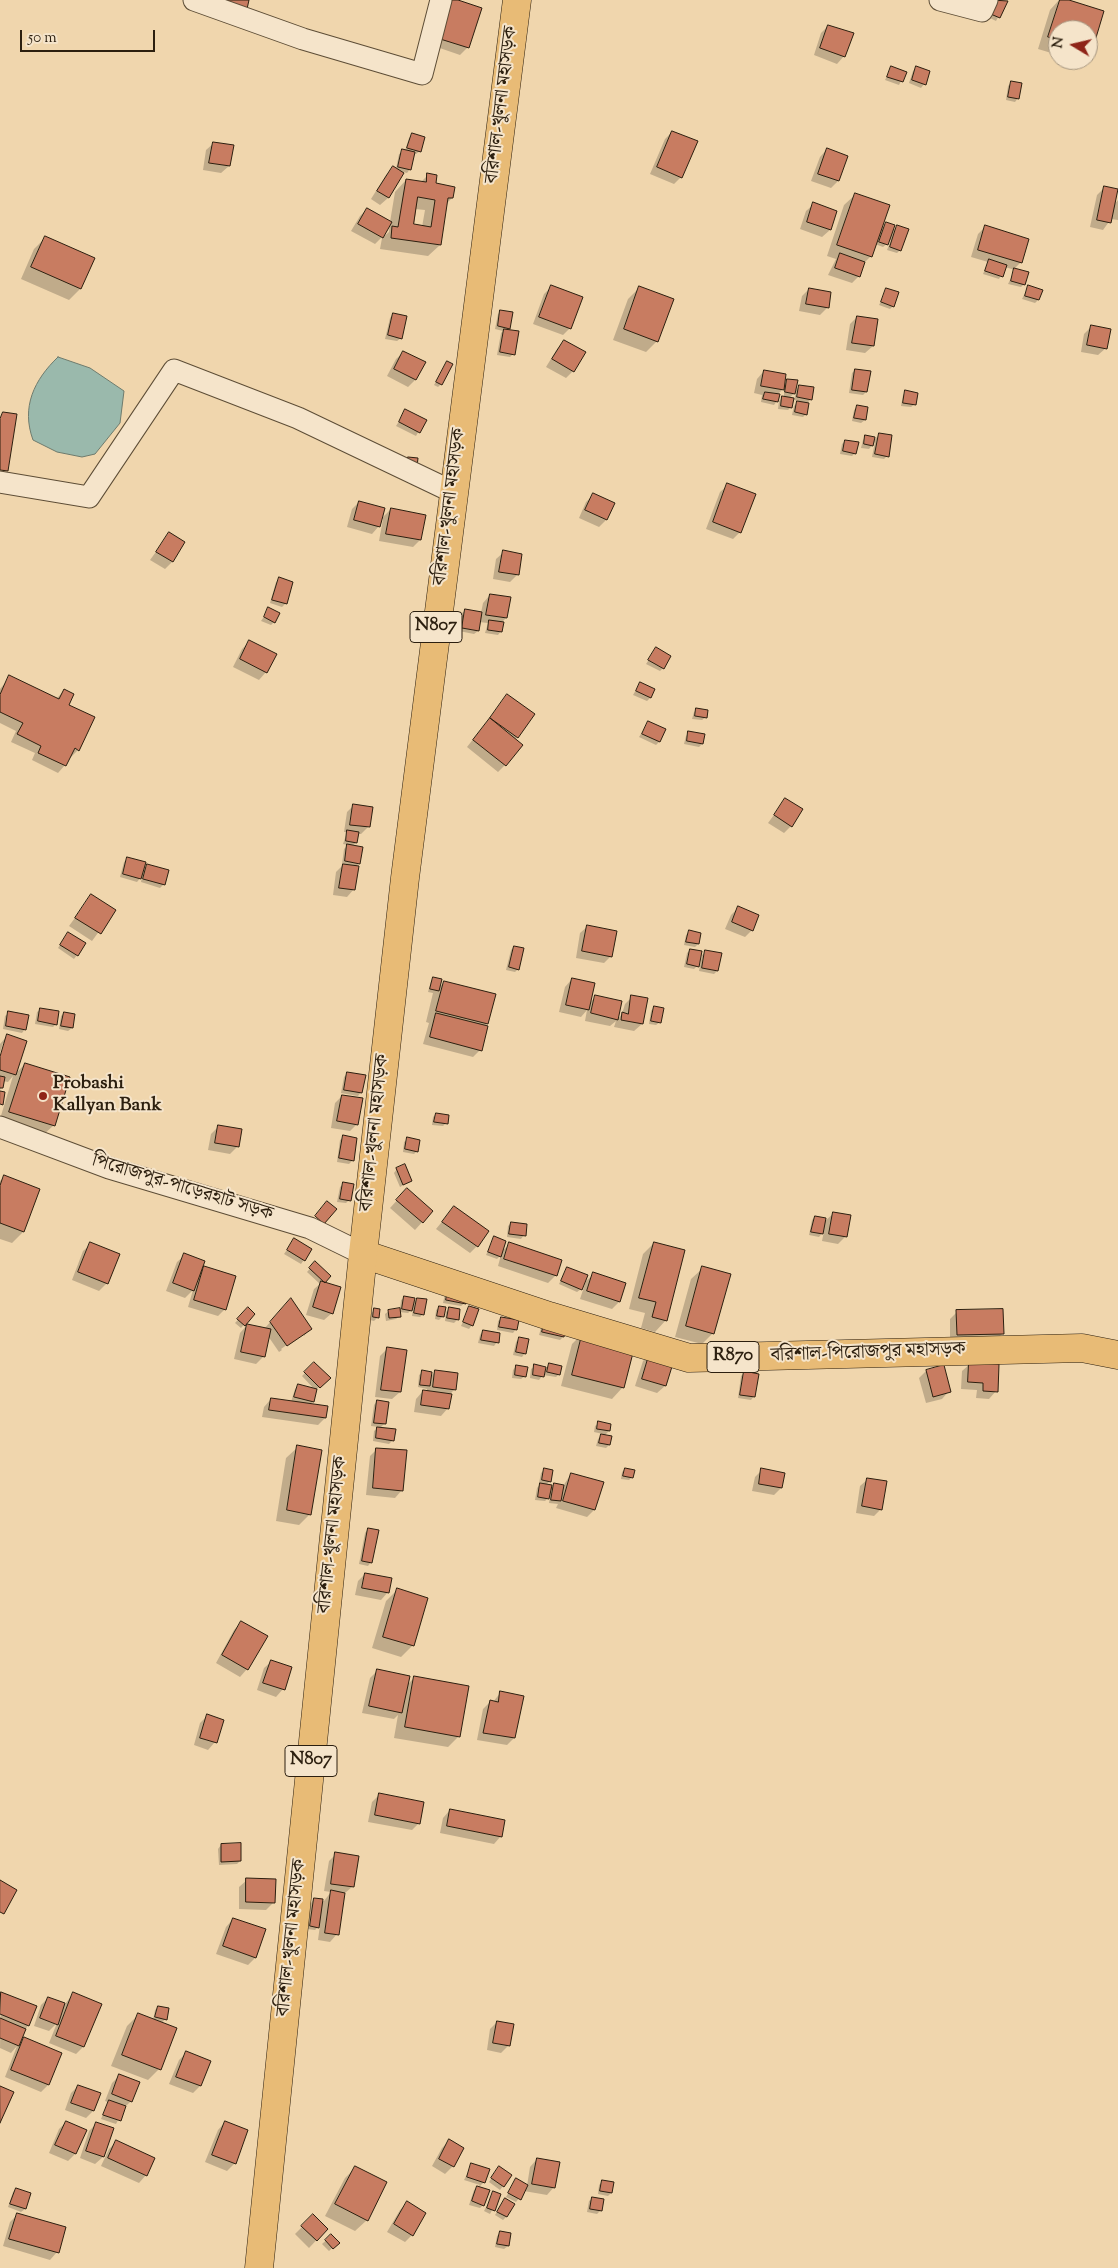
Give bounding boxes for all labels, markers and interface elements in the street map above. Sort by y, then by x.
scale bar [22,20,158,52]
north arrow [1048,20,1098,70]
street label: বরিশাল-খুলনা মহাসড়ক [482,25,524,185]
text: 50 m [28,28,57,49]
text: N [1048,36,1070,50]
street label: বরিশাল-খুলনা মহাসড়ক [430,427,472,587]
road number: N807 [410,612,462,642]
street label: বরিশাল-খুলনা মহাসড়ক [356,1053,396,1213]
place label: Probashi Kallyan Bank [53,1074,162,1118]
marker: Probashi Kallyan Bank [37,1090,49,1102]
street label: পিরোজপুর-পাড়েরহাট সড়ক [89,1151,275,1227]
street label: বরিশাল-পিরোজপুর মহাসড়ক [770,1339,966,1369]
road number: R870 [707,1341,759,1372]
street label: বরিশাল-খুলনা মহাসড়ক [314,1455,354,1615]
road number: N807 [285,1745,337,1776]
street label: বরিশাল-খুলনা মহাসড়ক [273,1858,313,2018]

